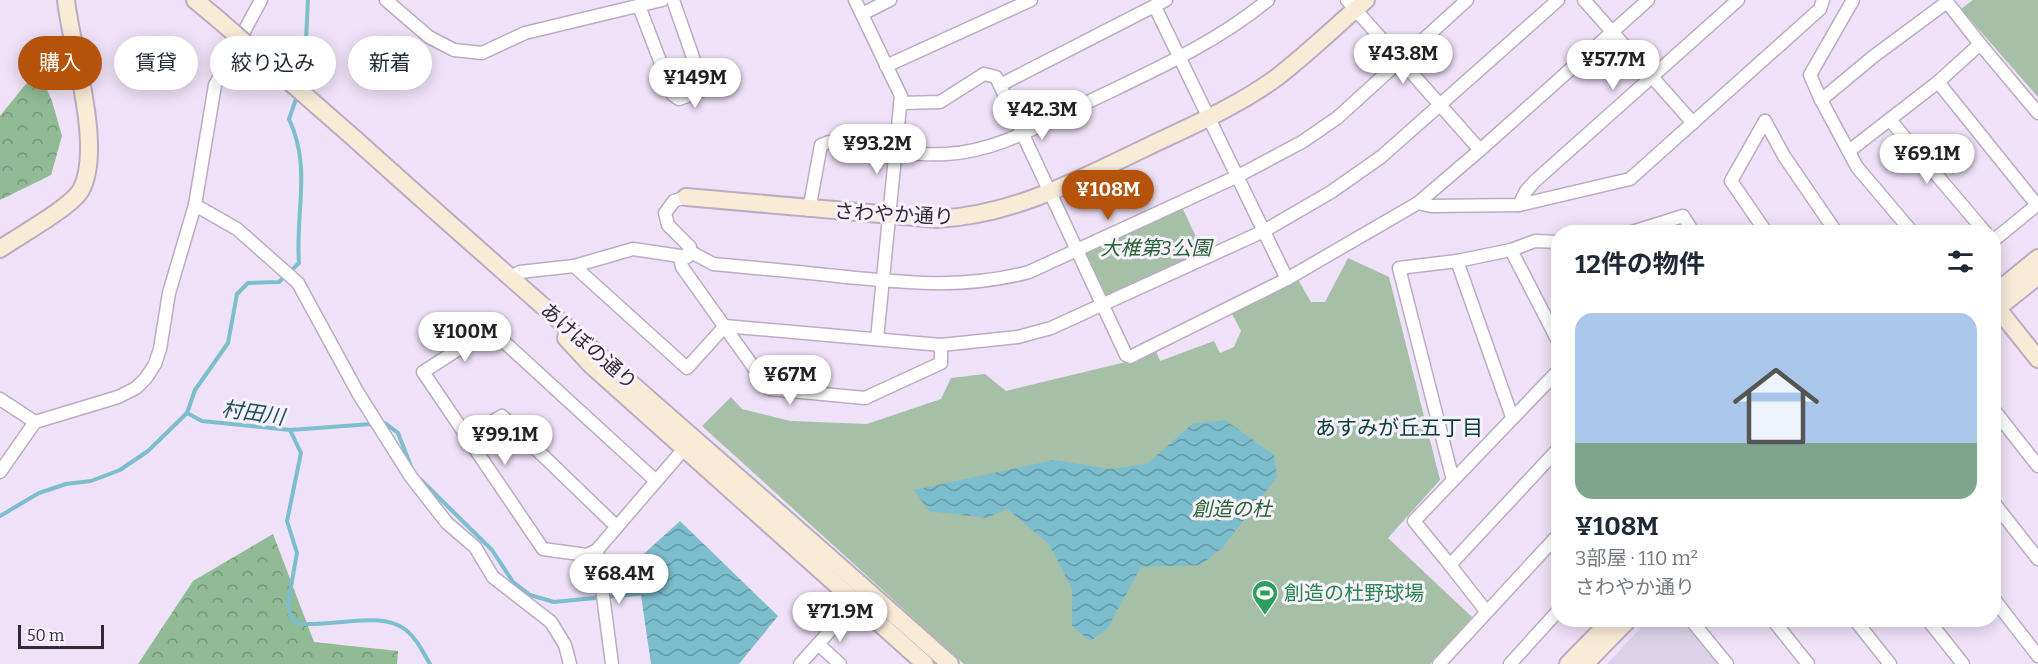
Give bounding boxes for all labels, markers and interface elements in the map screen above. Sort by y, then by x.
pin: ¥43.8M [1354,34,1452,85]
chip: 購入 [18,36,102,90]
chip: 賃貸 [114,36,198,90]
chip: 絞り込み [210,36,336,90]
chip: 新着 [348,36,432,90]
pin: ¥57.7M [1564,40,1662,91]
text: ¥43.8M [1368,41,1438,65]
text: ¥57.7M [1581,47,1645,71]
pin: ¥149M [653,58,737,109]
text: ¥149M [663,65,727,89]
pin: ¥42.3M [993,90,1091,141]
text: ¥42.3M [1007,97,1077,121]
pin: ¥93.2M [828,124,926,175]
text: ¥93.2M [842,131,912,155]
pin: ¥69.1M [1878,134,1976,185]
text: ¥69.1M [1894,141,1960,165]
pin: ¥108M [1066,170,1150,221]
text: ¥108M [1076,177,1140,201]
street label: さわやか通り [833,199,955,229]
park label: 大椎第3公園 [1100,236,1215,260]
icon: filters [1944,245,1977,278]
text: 12件の物件 [1575,249,1705,280]
street label: あけぼの通り [536,298,642,394]
pin: ¥100M [423,312,507,363]
text: ¥100M [432,319,498,343]
icon: home [1722,352,1830,460]
pin: ¥67M [754,355,826,406]
text: ¥67M [763,362,817,386]
water label: 村田川 [220,396,288,431]
pin: ¥99.1M [456,415,554,466]
district label: あすみが丘五丁目 [1315,415,1483,441]
text: ¥99.1M [472,422,538,446]
park label: 創造の杜 [1192,497,1274,521]
text: ¥108M [1575,511,1659,542]
text: 3部屋 · 110 m² [1575,546,1698,570]
pin: ¥68.4M [570,554,668,605]
text: ¥68.4M [584,561,654,585]
text: さわやか通り [1575,575,1695,599]
sports icon: 創造の杜野球場 [1250,578,1280,616]
place label: 創造の杜野球場 [1284,581,1424,605]
pin: ¥71.9M [791,592,889,643]
text: ¥71.9M [806,599,874,623]
scale bar [18,622,104,650]
text: 50 m [27,626,64,645]

